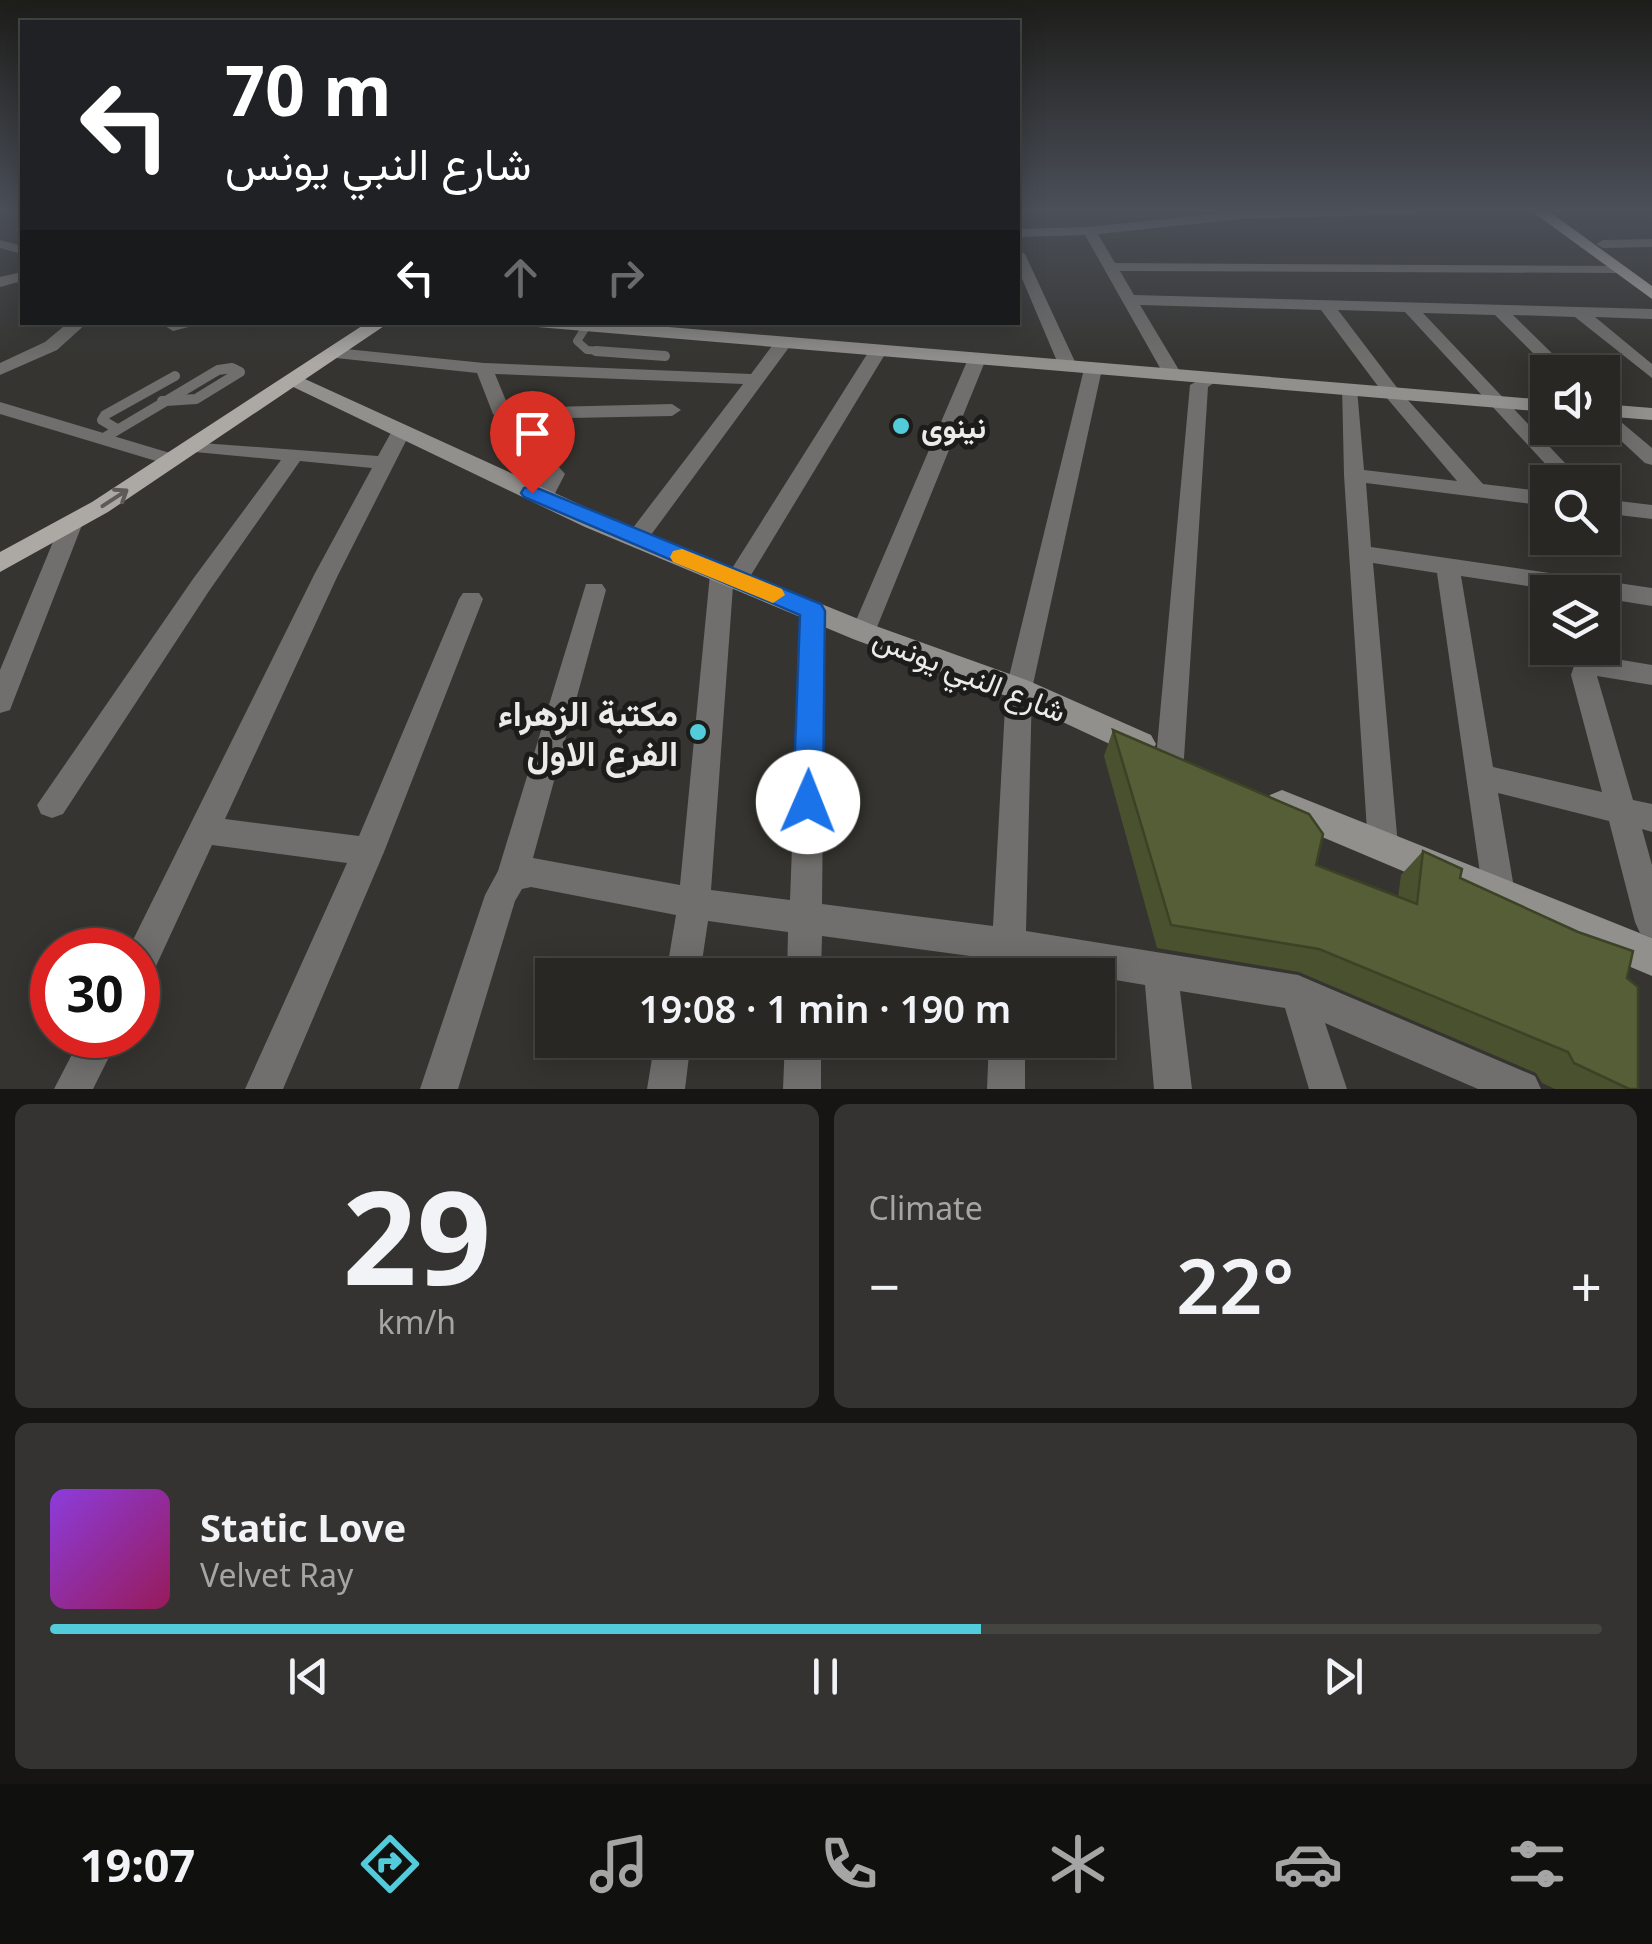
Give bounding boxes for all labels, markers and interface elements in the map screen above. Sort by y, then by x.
text: 70 m [225,41,392,137]
icon: left [60,60,190,190]
text: شارع النبي يونس [225,132,531,193]
icon: left [388,250,443,305]
icon: ahead [493,250,548,305]
icon: right [598,250,653,305]
map controls [1530,355,1620,665]
button: sound [1530,355,1620,445]
pin [490,391,575,494]
icon: arrive [505,406,560,461]
place label: نينوى [921,406,986,447]
marker: نينوى [890,415,912,437]
button: search [1530,465,1620,555]
one-way arrow [100,487,129,508]
button: layers [1530,575,1620,665]
street label: شارع النبي يونس [866,617,1072,736]
place label: مكتبة الزهراء الفرع الاول [498,689,678,778]
marker: مكتبة الزهراء الفرع الاول [687,721,709,743]
position arrow [756,750,860,854]
speed limit sign: 30 [30,928,160,1058]
text: 19:08 · 1 min · 190 m [639,982,1011,1034]
text: 29 [342,1146,491,1323]
text: Climate [869,1186,983,1229]
text: 22° [1176,1234,1294,1336]
text: − [869,1248,900,1323]
text: + [1571,1248,1602,1323]
text: km/h [377,1300,456,1343]
text: Static Love [200,1501,406,1553]
text: Velvet Ray [200,1553,353,1596]
icon: previous [281,1649,336,1704]
icon: pause [798,1649,853,1704]
icon: next [1316,1649,1371,1704]
icon: directions [355,1829,425,1899]
icon: music [584,1829,654,1899]
icon: phone [814,1829,884,1899]
icon: climate [1043,1829,1113,1899]
icon: car [1273,1829,1343,1899]
icon: filters [1502,1829,1572,1899]
text: 19:07 [80,1834,195,1895]

